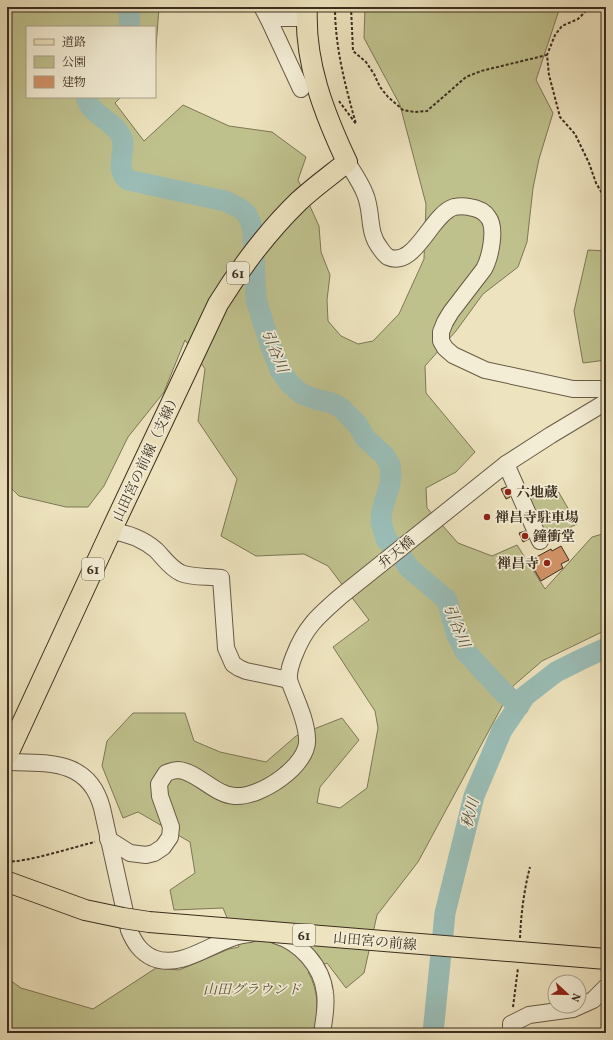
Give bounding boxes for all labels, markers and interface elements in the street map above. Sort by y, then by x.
legend [26,26,156,98]
text: 道路 [62,35,86,51]
text: 公園 [62,55,86,71]
text: 建物 [62,75,86,91]
road number: 61 [227,262,249,284]
water label: 引谷川 [255,327,293,378]
street label: 山田宮の前線（支線） [109,390,186,525]
place label: 六地蔵 [516,484,558,503]
marker: 六地蔵 [503,487,513,497]
place label: 禅昌寺駐車場 [495,509,579,528]
marker: 禅昌寺駐車場 [482,512,492,522]
place label: 鐘衝堂 [533,528,575,547]
marker: 鐘衝堂 [520,531,530,541]
street label: 弁天橋 [375,533,419,574]
place label: 禅昌寺 [497,555,539,574]
road number: 61 [82,558,104,580]
marker: 禅昌寺 [542,558,552,568]
water label: 引谷川 [437,602,475,653]
water label: 秋川 [457,794,486,831]
road number: 61 [293,924,315,946]
street label: 山田宮の前線 [332,929,418,956]
north arrow [547,974,587,1014]
park label: 山田グラウンド [203,981,302,1000]
text: N [566,991,583,1004]

